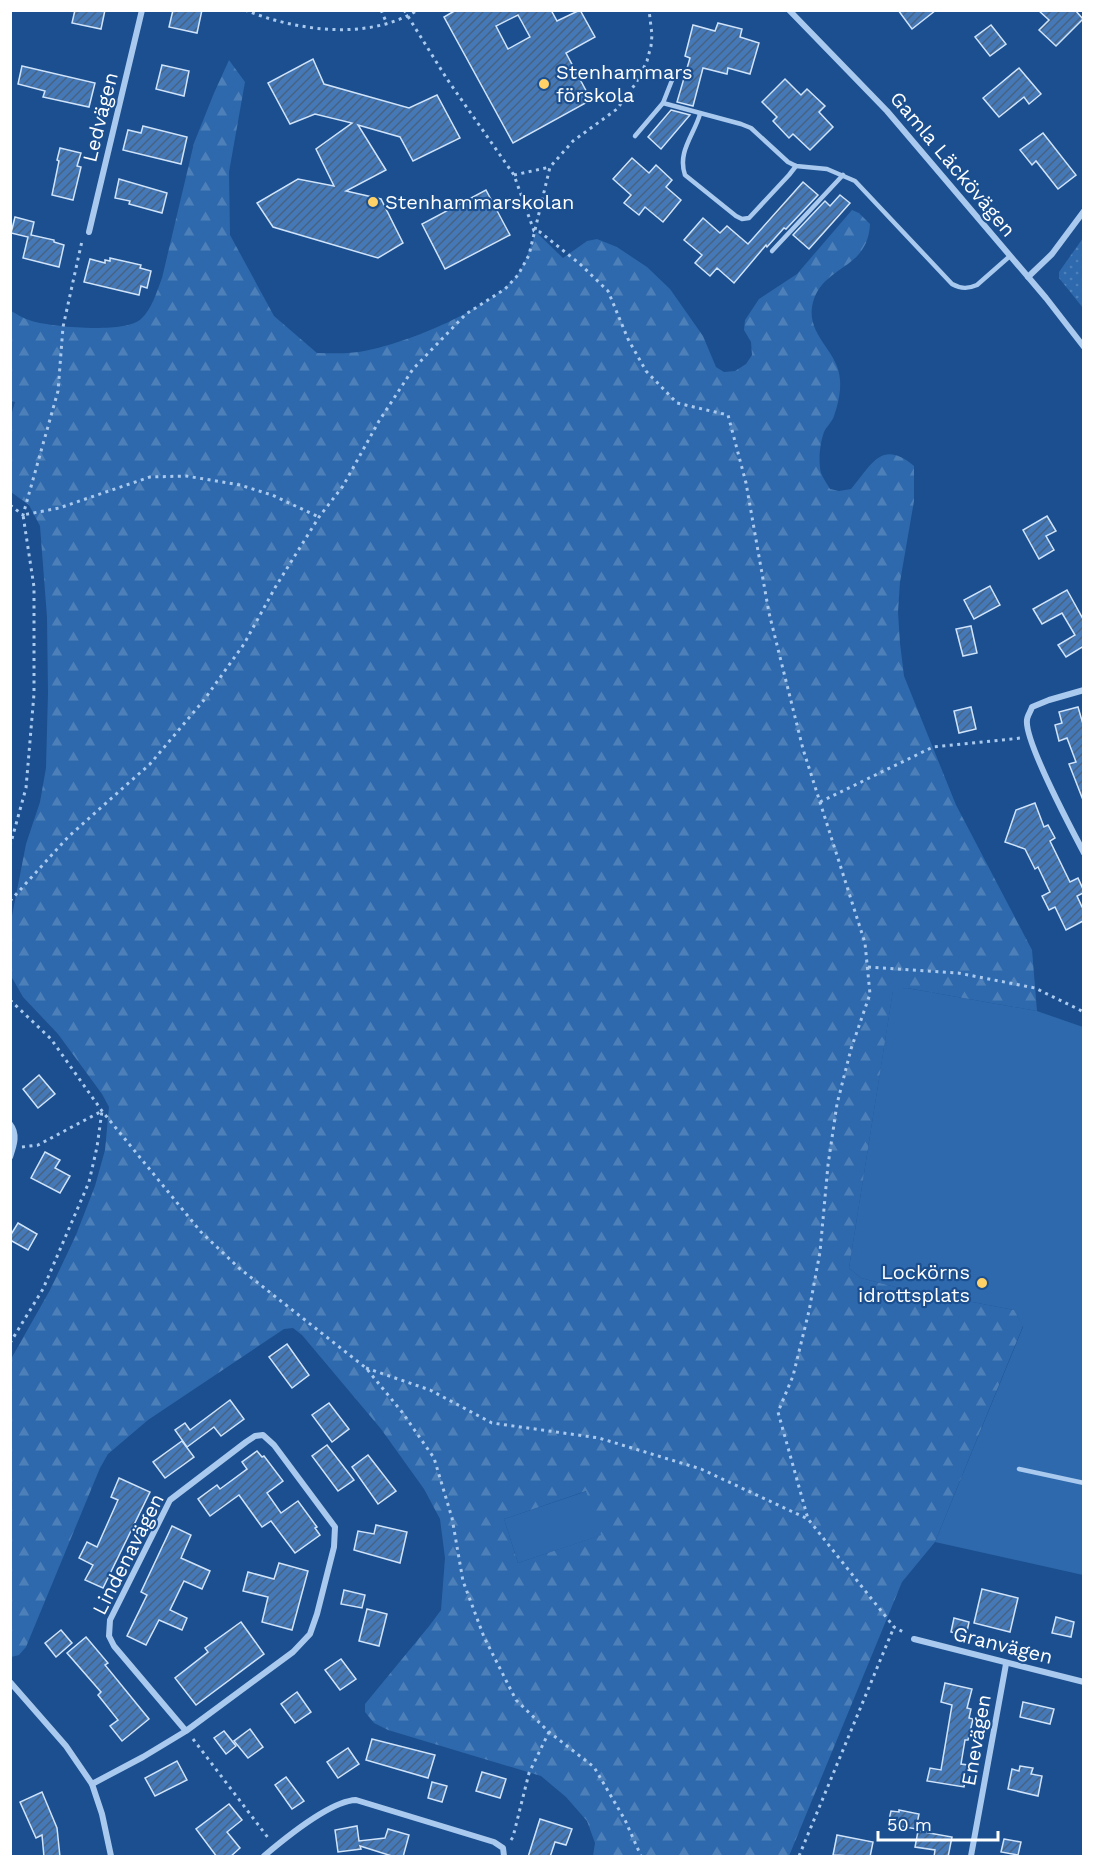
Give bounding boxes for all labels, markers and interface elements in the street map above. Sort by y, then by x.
place label: Stenhammars förskola [556,60,693,107]
street label: Ledvägen [77,70,123,164]
marker: Stenhammars förskola [537,77,551,91]
street label: Gamla Läckövägen [885,87,1021,241]
place label: Stenhammarskolan [385,190,574,214]
marker: Stenhammarskolan [366,195,380,209]
place label: Lockörns idrottsplats [858,1260,970,1307]
marker: Lockörns idrottsplats [975,1276,989,1290]
street label: Lindenavägen [87,1489,169,1619]
street label: Granvägen [951,1621,1055,1669]
street label: Enevägen [956,1692,996,1788]
scale bar [878,1804,998,1842]
text: 50 m [887,1814,932,1835]

